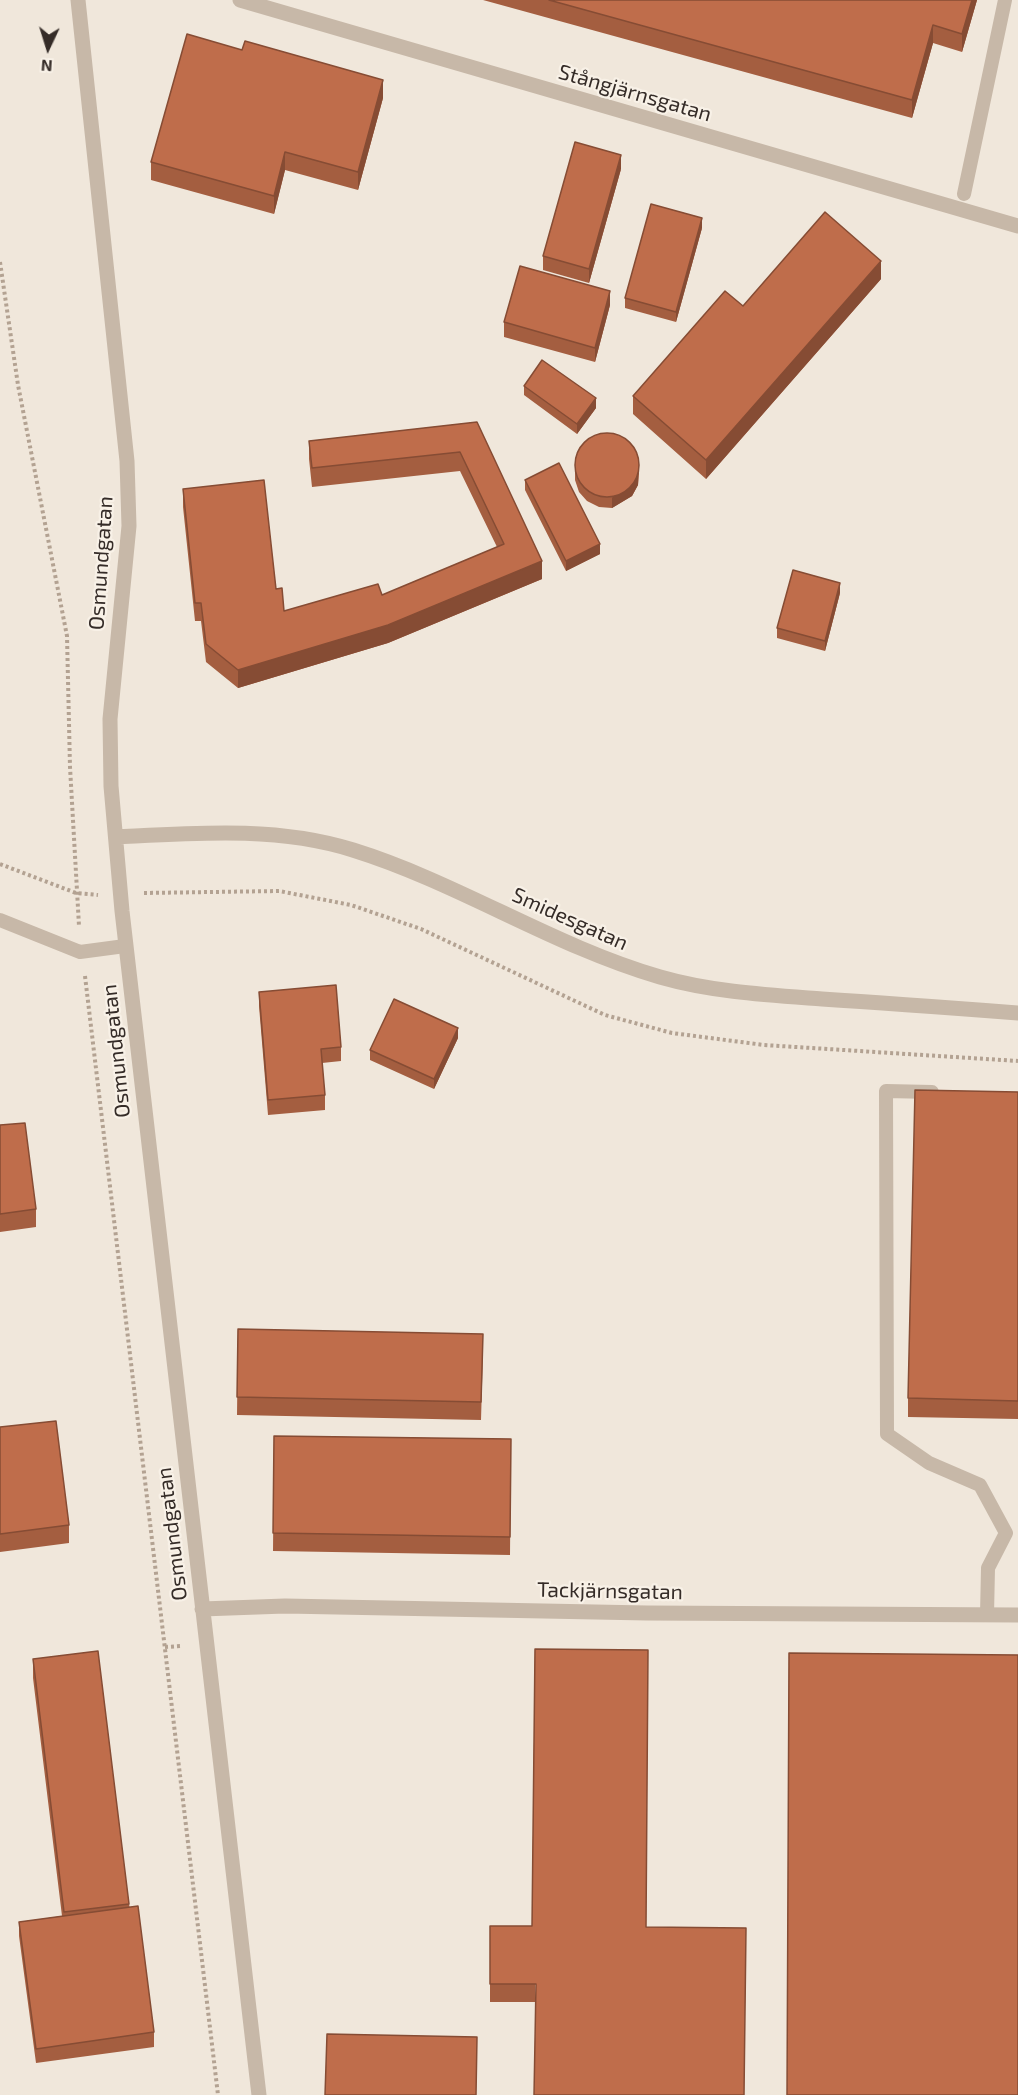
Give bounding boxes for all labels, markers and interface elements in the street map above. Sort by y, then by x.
north arrow [18,18,78,78]
text: N [40,57,53,76]
street label: Stångjärnsgatan [556,59,714,127]
street label: Osmundgatan [84,495,118,631]
street label: Smidesgatan [508,882,632,956]
street label: Osmundgatan [96,983,136,1119]
street label: Osmundgatan [151,1466,193,1602]
street label: Tackjärnsgatan [537,1577,683,1605]

